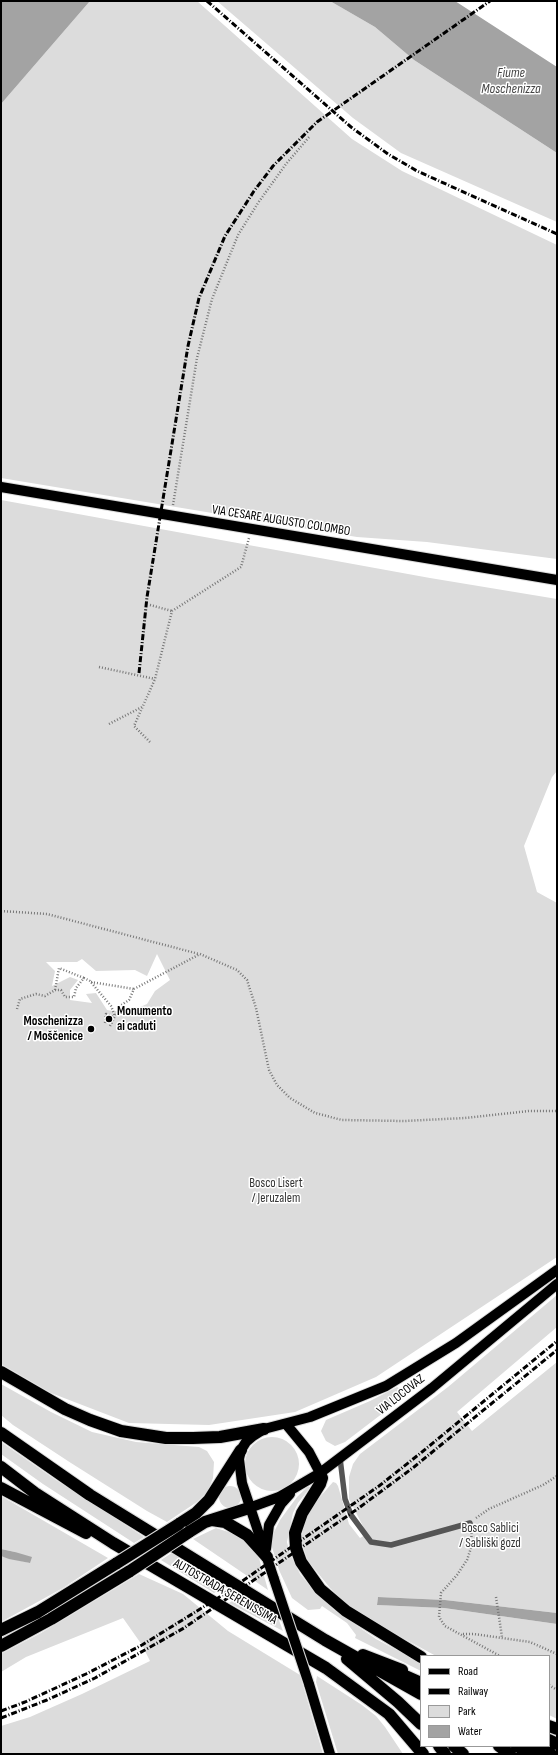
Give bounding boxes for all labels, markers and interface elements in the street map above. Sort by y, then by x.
water label: Fiume Moschenizza [481,65,541,98]
street label: VIA CESARE AUGUSTO COLOMBO [211,502,351,540]
place label: Monumento ai caduti [117,1004,172,1035]
place label: Moschenizza / Moščenice [24,1014,83,1045]
marker: Monumento ai caduti [104,1014,114,1024]
marker: Moschenizza / Moščenice [86,1024,96,1034]
park label: Bosco Lisert / Jeruzalem [249,1176,303,1207]
street label: VIA LOCOVAZ [374,1372,428,1418]
park label: Bosco Sablici / Sabliški gozd [459,1521,521,1552]
street label: AUTOSTRADA SERENISSIMA [170,1556,280,1628]
legend [420,1655,550,1747]
text: Road [458,1664,478,1679]
text: Railway [458,1684,488,1699]
text: Park [458,1704,476,1719]
text: Water [458,1724,482,1739]

